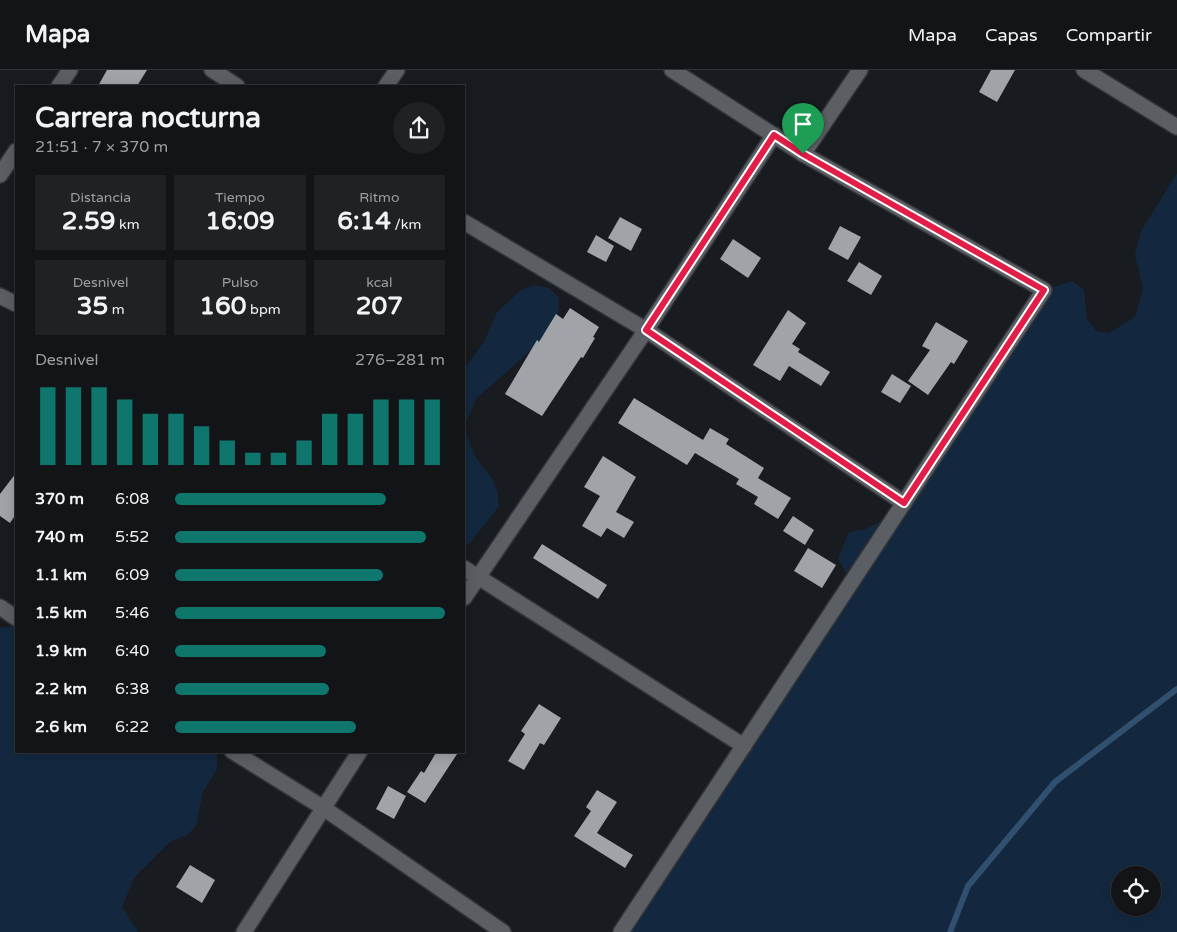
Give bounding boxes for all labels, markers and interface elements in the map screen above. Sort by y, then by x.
text: Mapa [25,20,90,49]
text: Mapa [908,24,957,46]
text: Capas [985,24,1038,46]
text: Compartir [1066,24,1152,46]
text: Carrera nocturna [35,101,261,135]
button: share [393,102,445,154]
pin [782,103,824,154]
icon: arrive [789,110,817,138]
text: 21:51 · 7 × 370 m [35,137,168,157]
text: Distancia [70,189,131,206]
text: Tiempo [215,189,265,206]
text: Ritmo [359,189,399,206]
text: 2.59 [62,206,115,236]
text: 16:09 [205,206,275,236]
text: 6:14 [337,206,391,236]
text: km [115,216,140,233]
text: /km [391,216,421,233]
text: Desnivel [73,274,128,291]
text: Pulso [222,274,258,291]
text: kcal [366,274,392,291]
text: 35 [77,291,108,321]
text: 160 [199,291,246,321]
text: 207 [356,291,403,321]
text: m [108,301,125,318]
text: bpm [246,301,281,318]
text: Desnivel [35,350,99,370]
text: 276–281 m [355,350,445,370]
text: 370 m [35,489,84,509]
text: 6:08 [115,489,149,509]
text: 740 m [35,527,84,547]
text: 5:52 [115,527,149,547]
text: 1.1 km [35,565,87,585]
text: 6:09 [115,565,149,585]
text: 1.5 km [35,603,87,623]
text: 5:46 [115,603,149,623]
text: 1.9 km [35,641,87,661]
text: 6:40 [115,641,149,661]
text: 2.2 km [35,679,87,699]
text: 6:38 [115,679,149,699]
text: 2.6 km [35,717,87,737]
text: 6:22 [115,717,149,737]
map controls [1111,866,1161,916]
button: locate [1111,866,1161,916]

